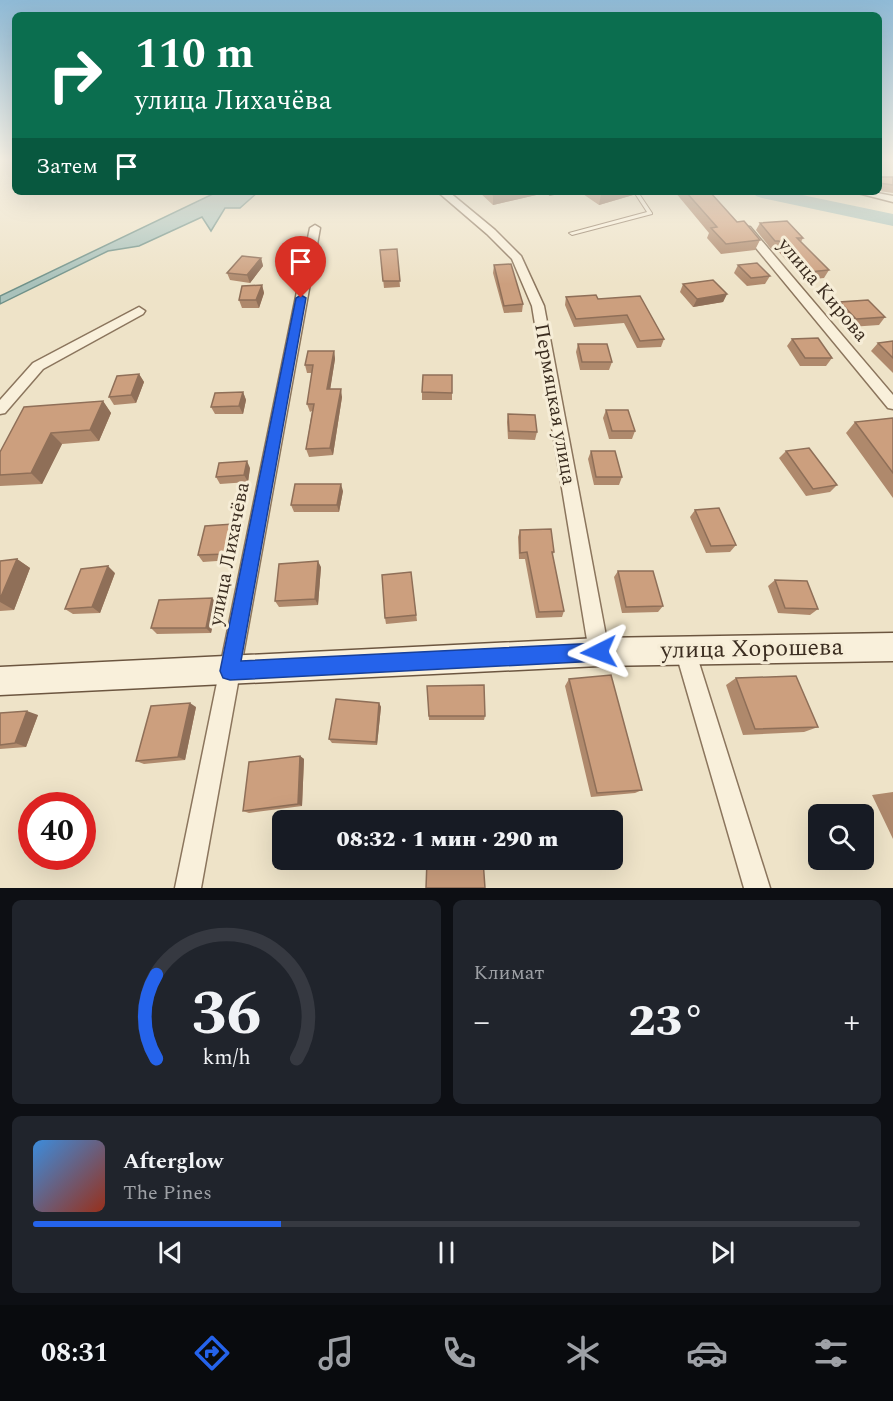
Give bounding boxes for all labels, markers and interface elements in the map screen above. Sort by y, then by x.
text: 110 m [135,23,254,86]
icon: right [36,36,114,114]
text: улица Лихачёва [135,80,332,122]
text: Затем [36,150,98,183]
icon: arrive [110,150,143,183]
street label: улица Кирова [770,231,876,349]
pin [275,236,326,298]
icon: arrive [284,245,317,278]
street label: Пермяцкая улица [526,321,584,487]
street label: улица Лихачёва [200,479,258,629]
position arrow [567,620,631,684]
street label: улица Хорошева [659,629,844,669]
speed limit sign: 40 [18,792,96,870]
map controls [808,804,874,870]
button: search [808,804,874,870]
text: 08:32 · 1 мин · 290 m [337,823,558,856]
text: Климат [474,958,544,988]
text: 36 [191,967,261,1062]
text: 23° [628,987,705,1056]
text: − [474,997,490,1047]
text: + [843,997,860,1047]
text: km/h [202,1041,250,1074]
text: Afterglow [123,1145,223,1178]
text: The Pines [123,1178,212,1208]
icon: previous [154,1236,187,1269]
icon: pause [430,1236,463,1269]
icon: next [706,1236,739,1269]
text: 08:31 [41,1332,109,1374]
icon: directions [191,1332,233,1374]
icon: music [315,1332,357,1374]
icon: phone [438,1332,480,1374]
icon: climate [562,1332,604,1374]
icon: car [686,1332,728,1374]
icon: filters [810,1332,852,1374]

